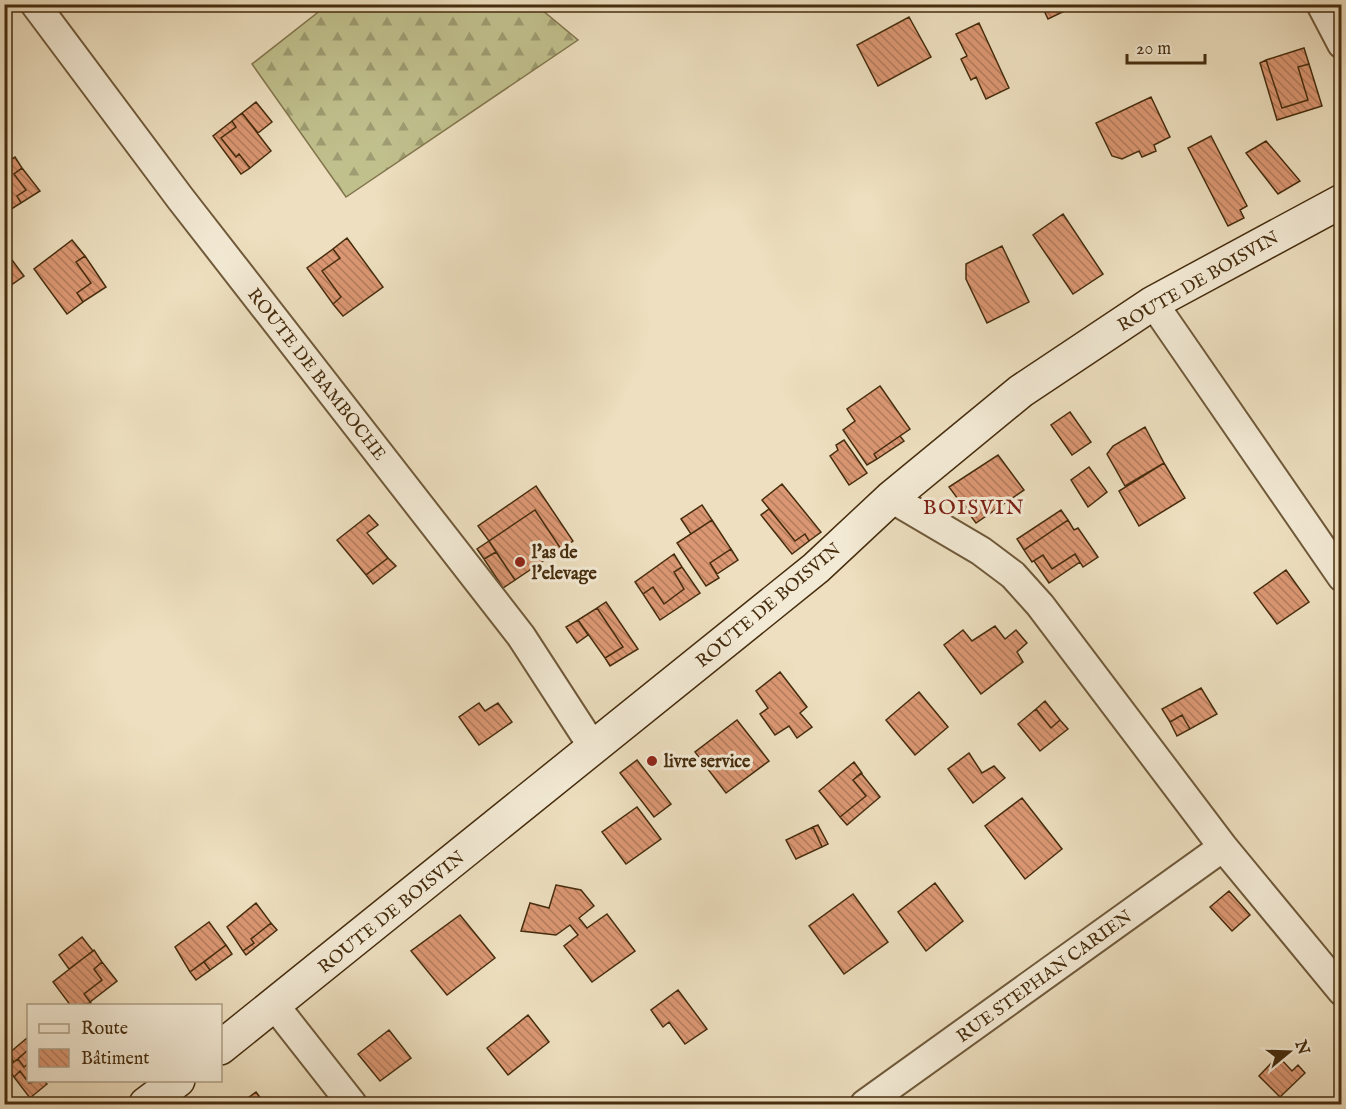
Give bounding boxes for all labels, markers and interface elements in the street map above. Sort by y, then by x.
scale bar [1127,27,1205,65]
text: 20 m [1136,38,1171,61]
street label: ROUTE DE BOISVIN [1114,227,1284,338]
street label: ROUTE DE BAMBOCHE [241,284,390,466]
district label: BOISVIN [923,495,1025,522]
street label: ROUTE DE BOISVIN [692,538,847,674]
place label: l'as de l'elevage [531,542,597,586]
marker: l'as de l'elevage [513,555,527,569]
place label: livre service [663,751,751,774]
marker: livre service [645,754,659,768]
street label: ROUTE DE BOISVIN [314,847,470,979]
street label: RUE STEPHAN CARIEN [953,906,1137,1049]
legend [27,1004,222,1082]
text: Route [81,1018,128,1041]
north arrow [1259,1022,1319,1082]
text: N [1289,1037,1313,1058]
text: Bâtiment [81,1048,150,1071]

